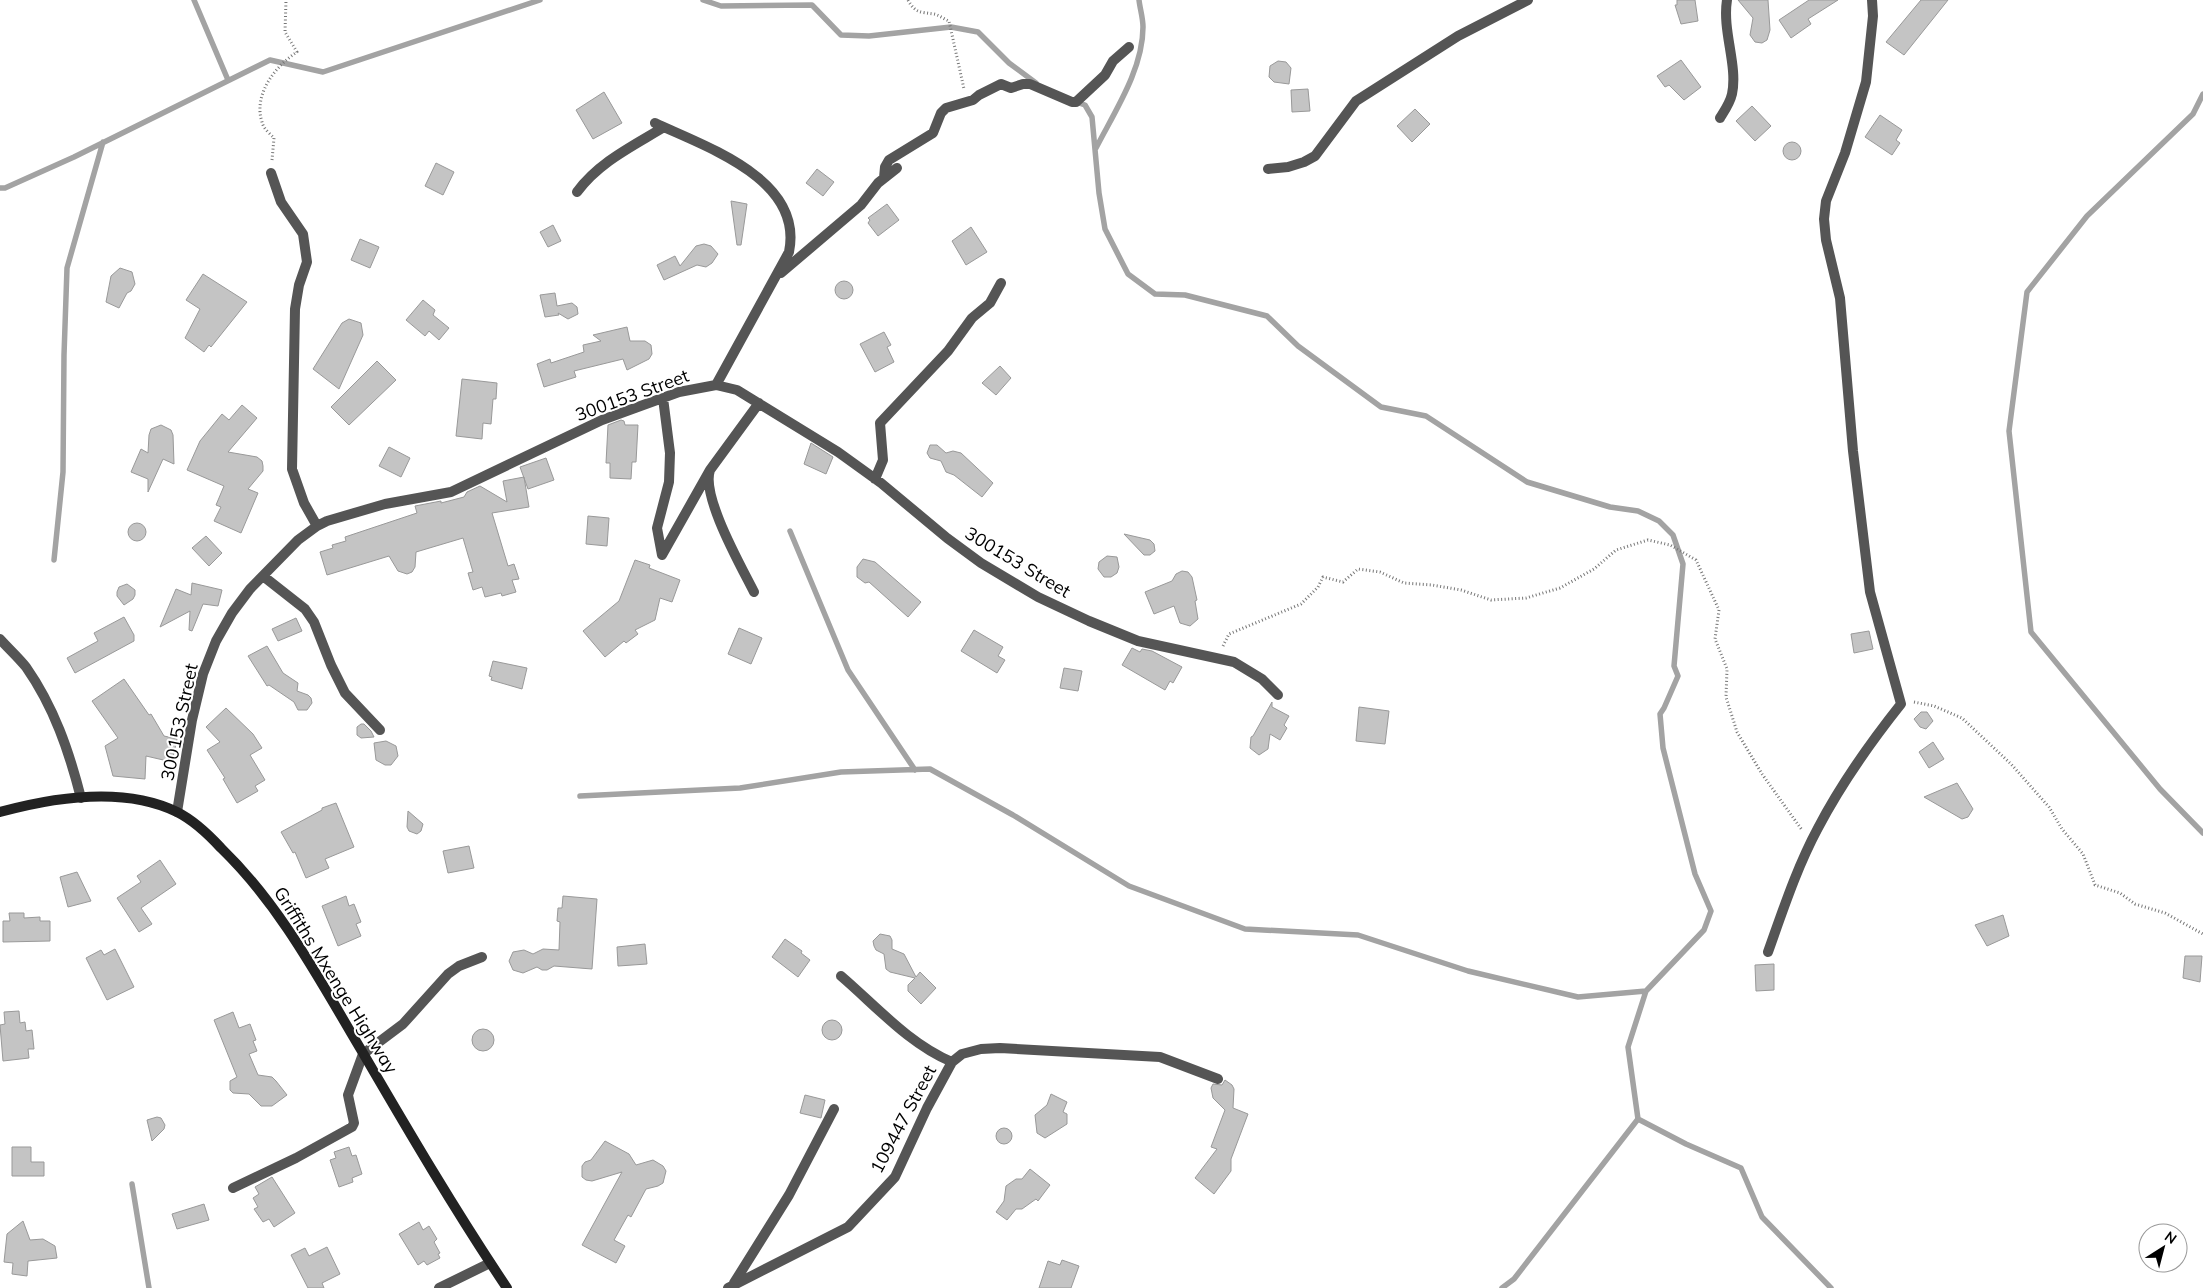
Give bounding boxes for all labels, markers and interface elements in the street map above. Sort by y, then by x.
street label: 300153 Street [572,364,692,426]
street label: 300153 Street [961,521,1075,603]
street label: 300153 Street [155,661,203,783]
street label: Griffiths Mxenge Highway [269,882,403,1078]
street label: 109447 Street [865,1061,941,1177]
north arrow [2138,1223,2188,1273]
text: N [2161,1227,2180,1248]

